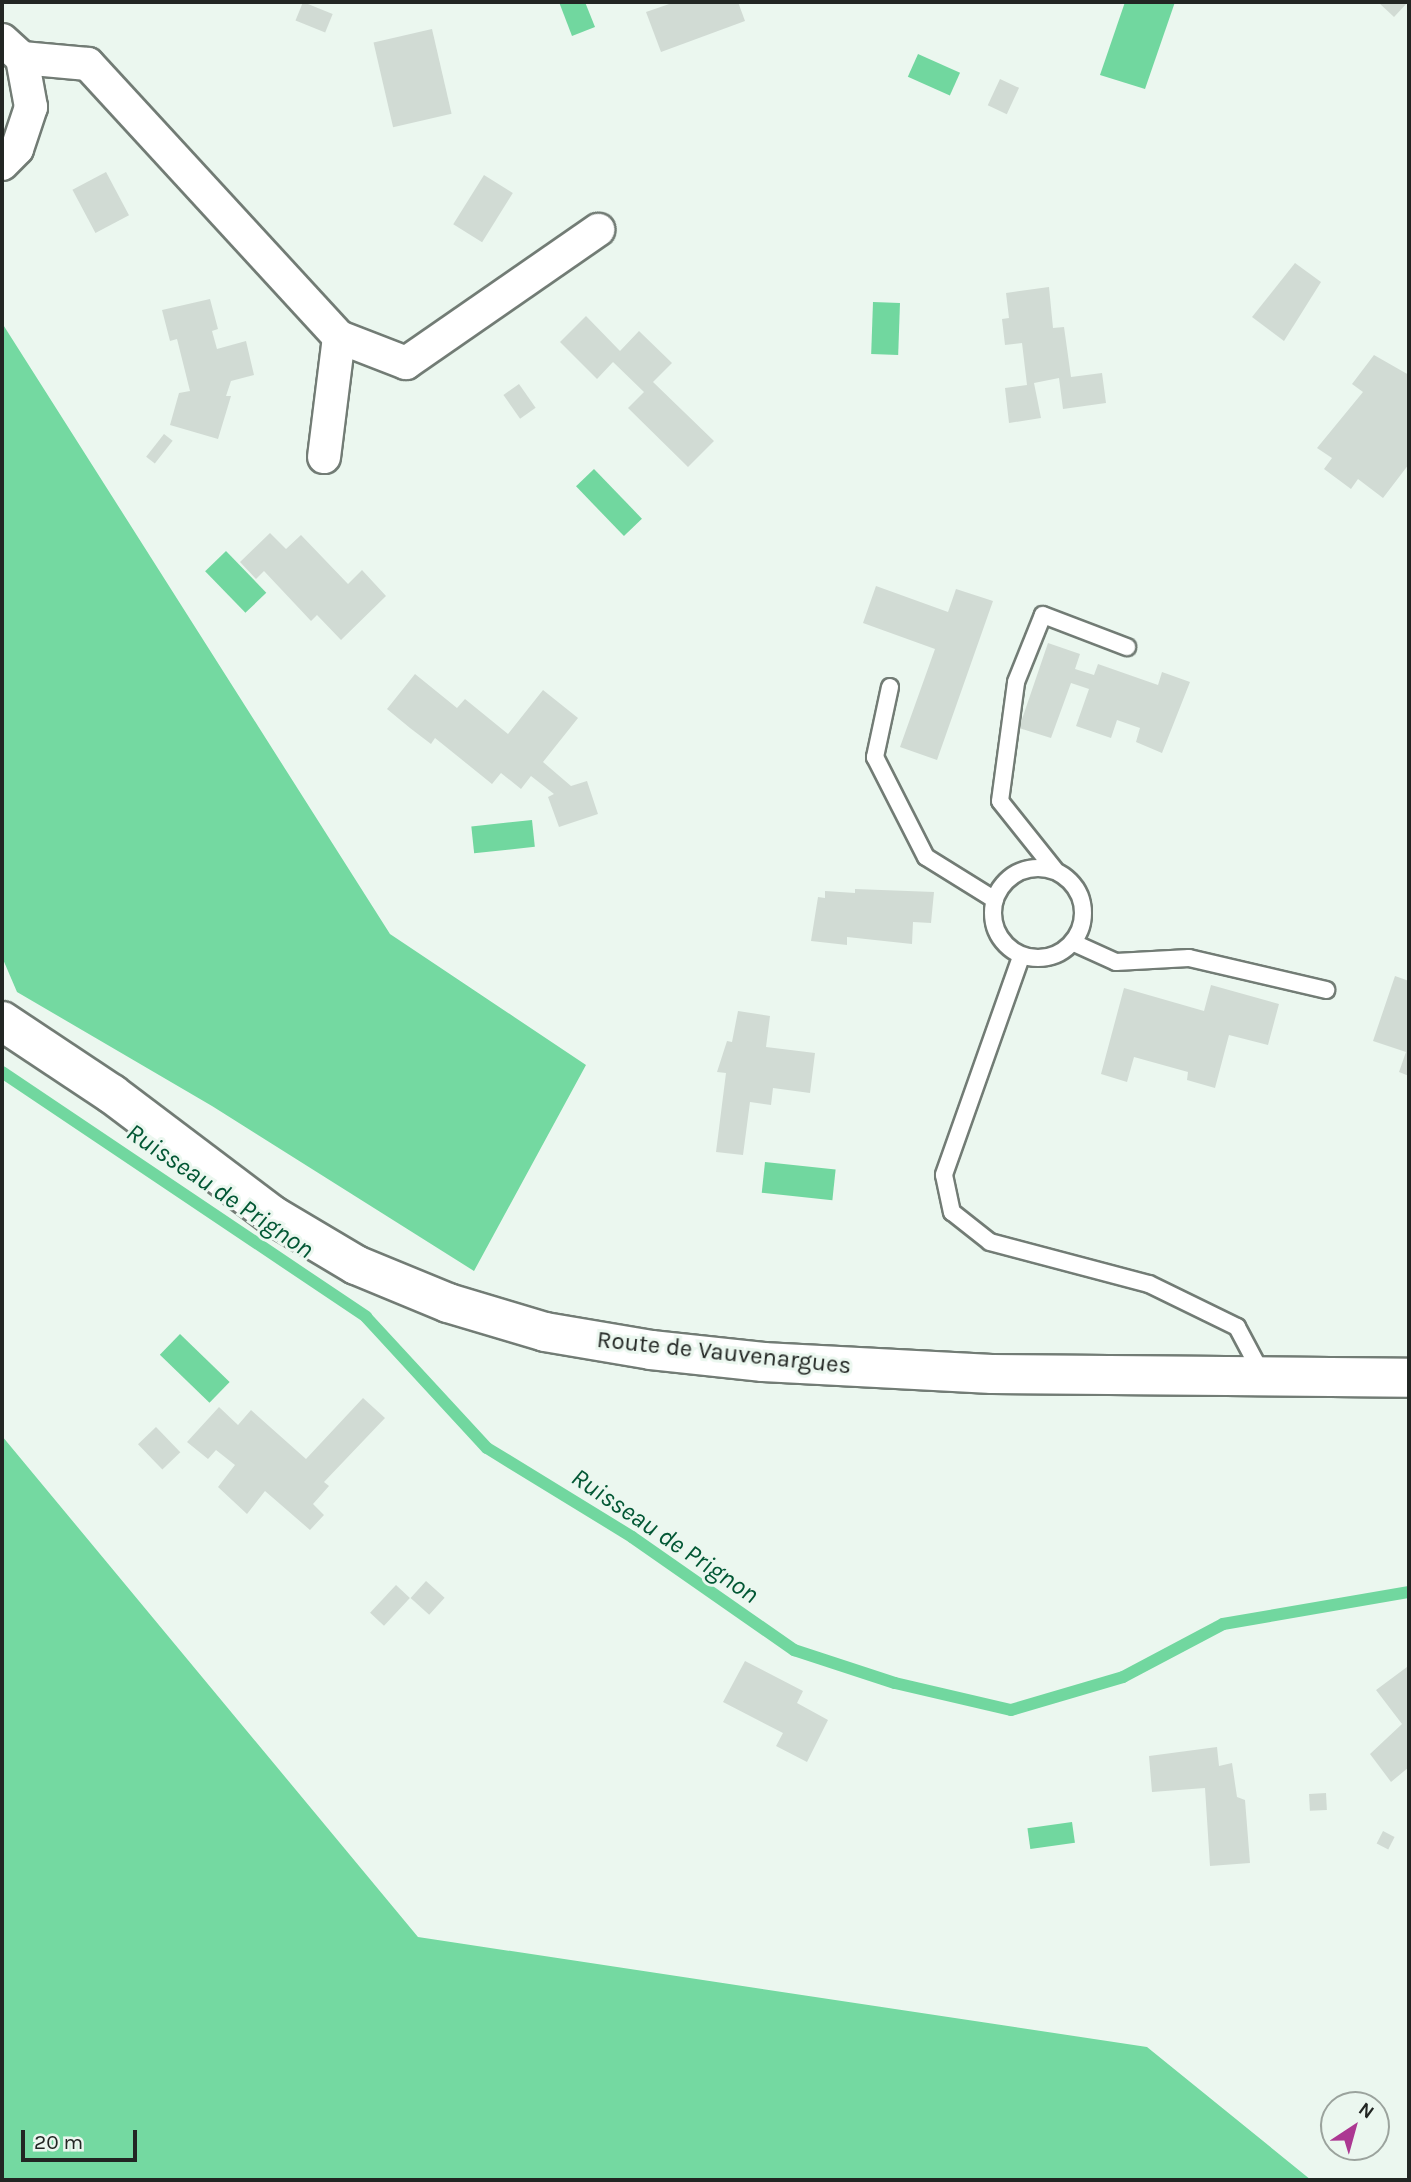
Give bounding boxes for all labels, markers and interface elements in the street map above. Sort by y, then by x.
water label: Ruisseau de Prignon [120,1117,320,1265]
street label: Route de Vauvenargues [595,1325,853,1381]
water label: Ruisseau de Prignon [565,1462,765,1610]
north arrow [1320,2091,1390,2161]
text: N [1354,2098,1378,2124]
scale bar [24,2116,140,2160]
text: 20 m [34,2130,83,2154]

